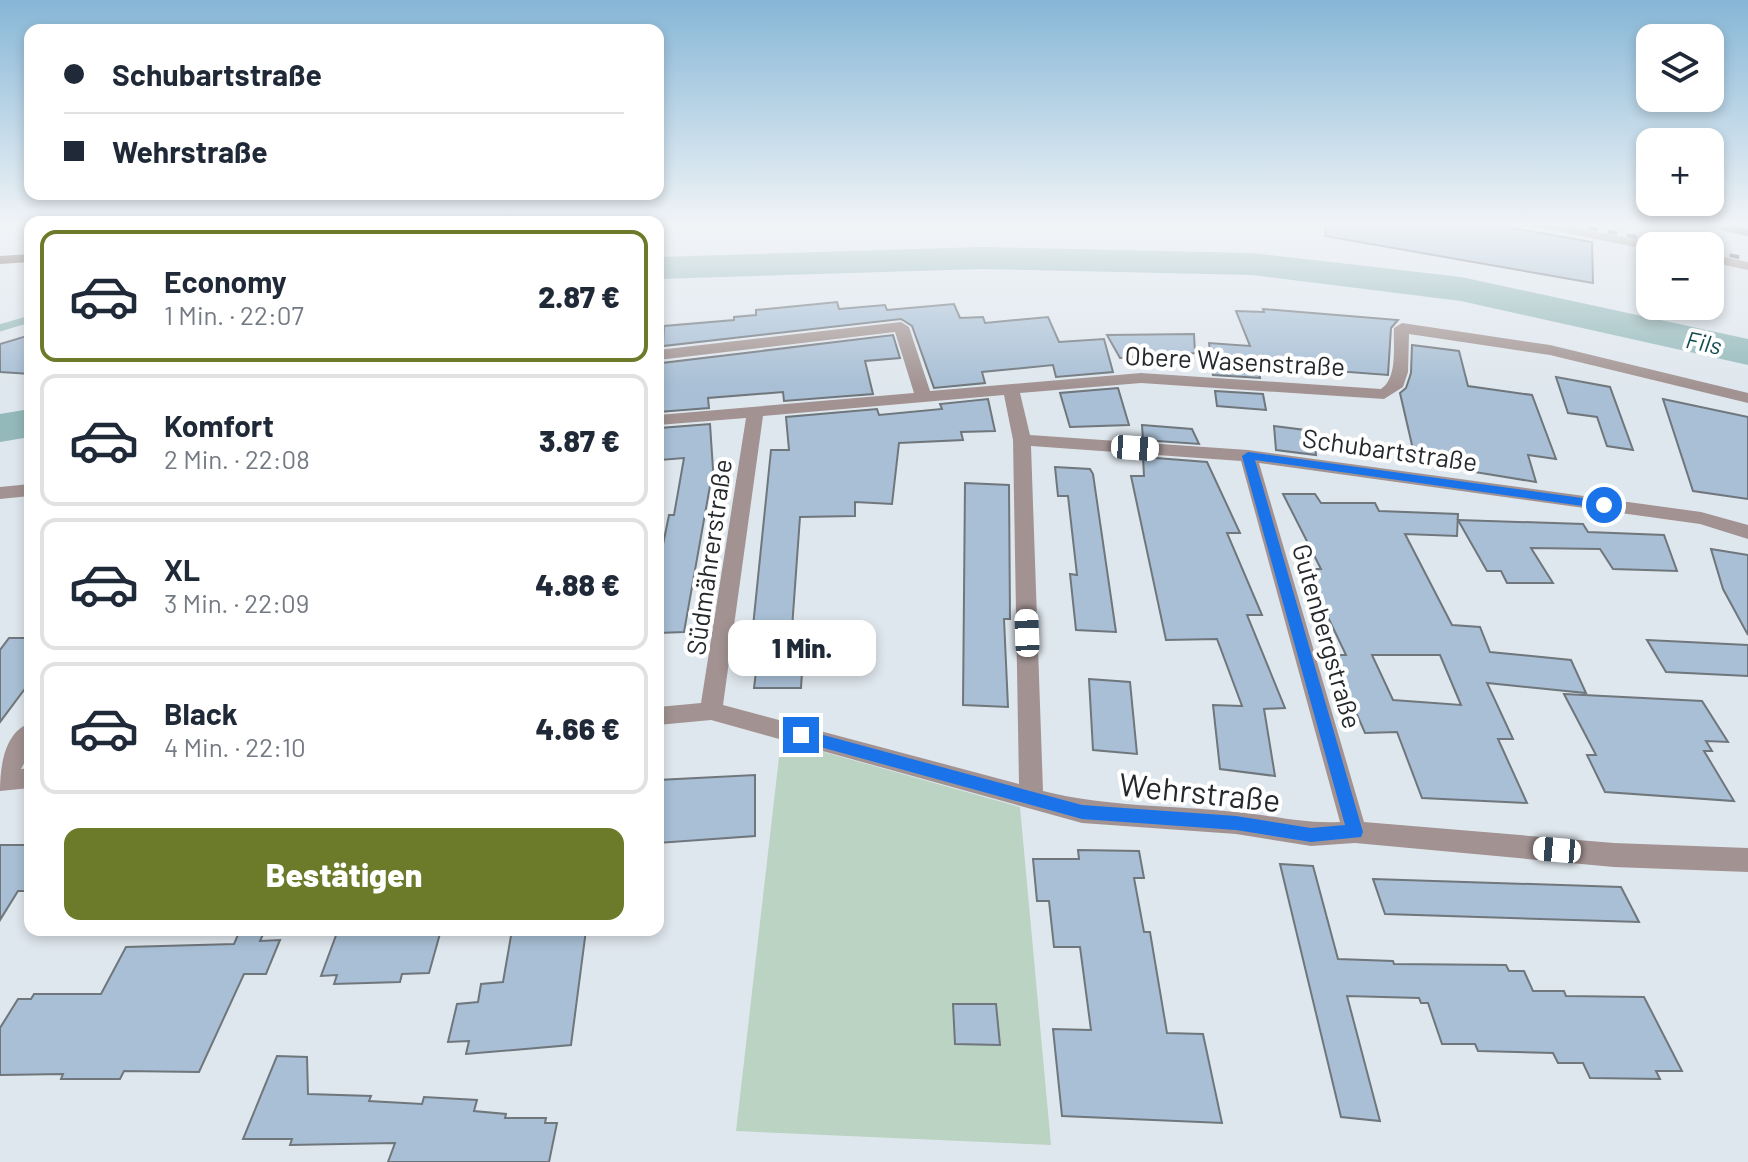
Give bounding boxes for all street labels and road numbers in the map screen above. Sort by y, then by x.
street label: Obere Wasenstraße [1124,339,1346,381]
street label: Schubartstraße [1300,421,1480,477]
street label: Südmährerstraße [679,457,737,657]
street label: Gutenbergstraße [1287,540,1369,732]
street label: Wehrstraße [1117,764,1283,818]

